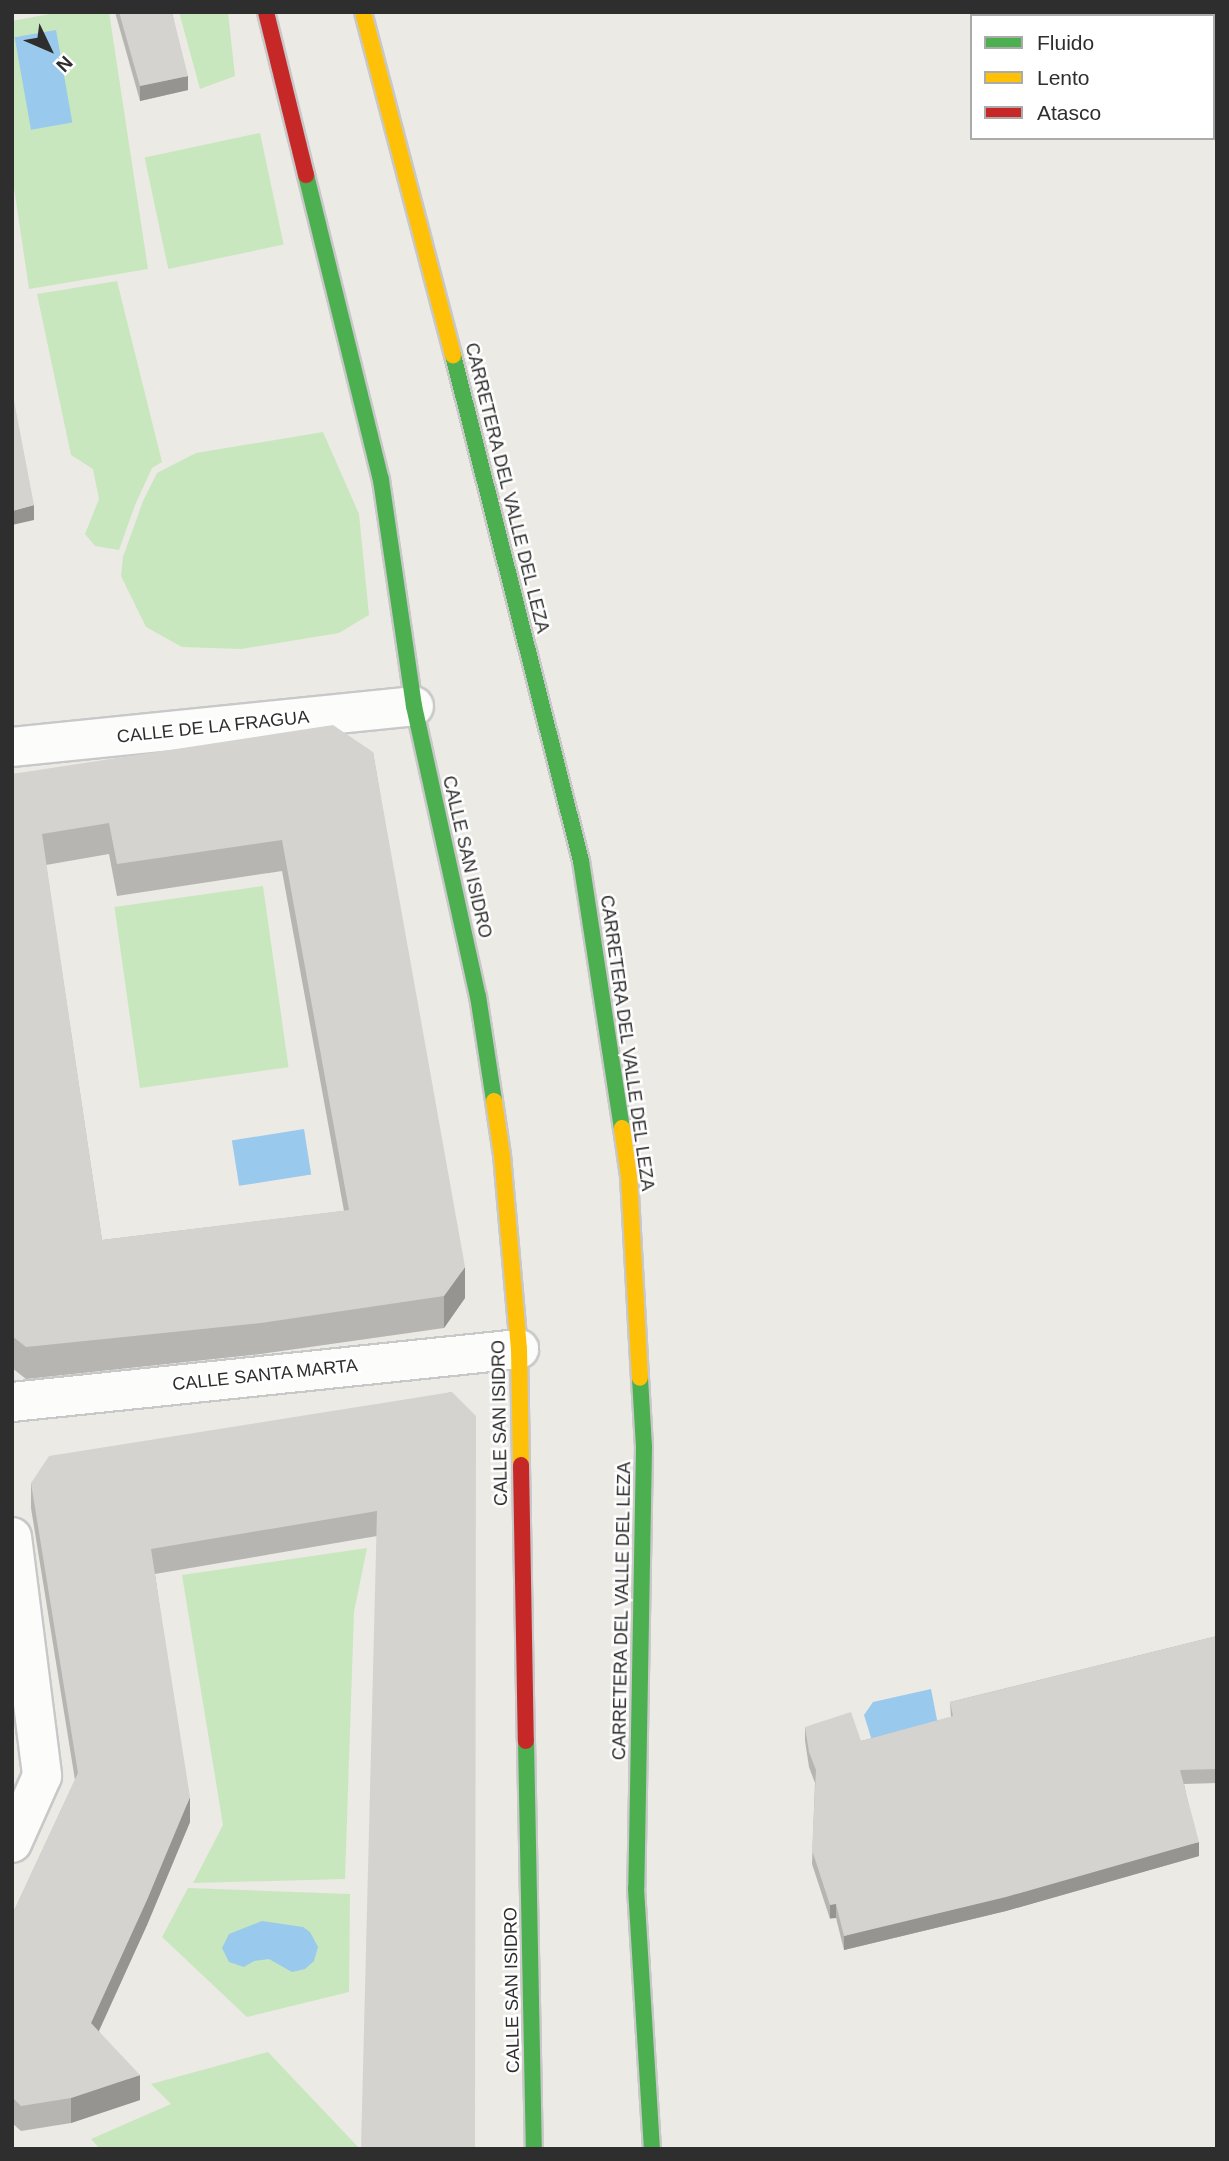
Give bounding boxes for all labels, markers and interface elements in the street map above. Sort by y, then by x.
north arrow [14,14,84,84]
legend [970,14,1215,140]
text: Fluido [1037,31,1094,54]
text: N [52,52,77,76]
text: Lento [1037,66,1090,89]
text: Atasco [1037,101,1101,124]
street label: CARRETERA DEL VALLE DEL LEZA [460,339,554,637]
street label: CALLE DE LA FRAGUA [115,706,311,748]
street label: CALLE SAN ISIDRO [438,774,496,940]
street label: CARRETERA DEL VALLE DEL LEZA [595,893,659,1193]
street label: CALLE SAN ISIDRO [488,1340,512,1506]
street label: CALLE SANTA MARTA [171,1354,359,1396]
street label: CARRETERA DEL VALLE DEL LEZA [609,1460,635,1762]
street label: CALLE SAN ISIDRO [500,1907,524,2073]

